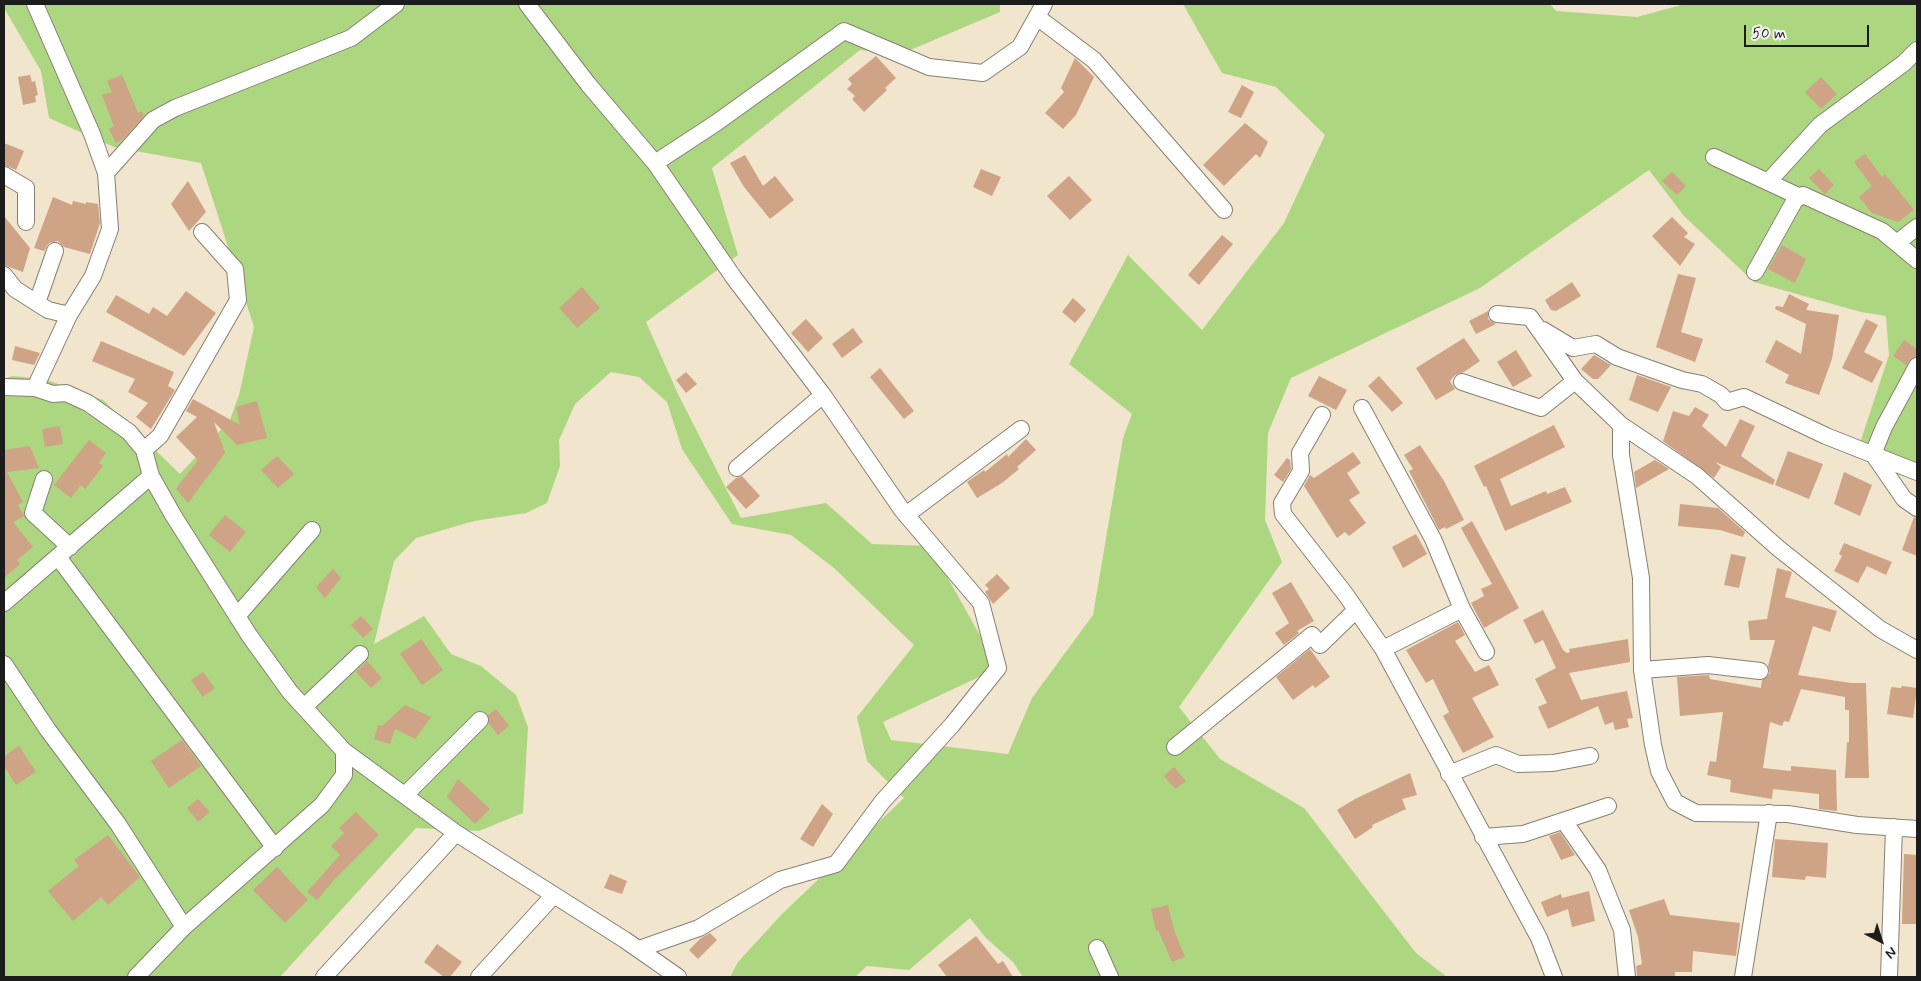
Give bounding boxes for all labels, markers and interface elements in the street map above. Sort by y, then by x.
scale bar [1746,15,1871,47]
text: 50 m [1752,24,1786,44]
north arrow [1856,916,1906,966]
text: N [1881,943,1900,962]

